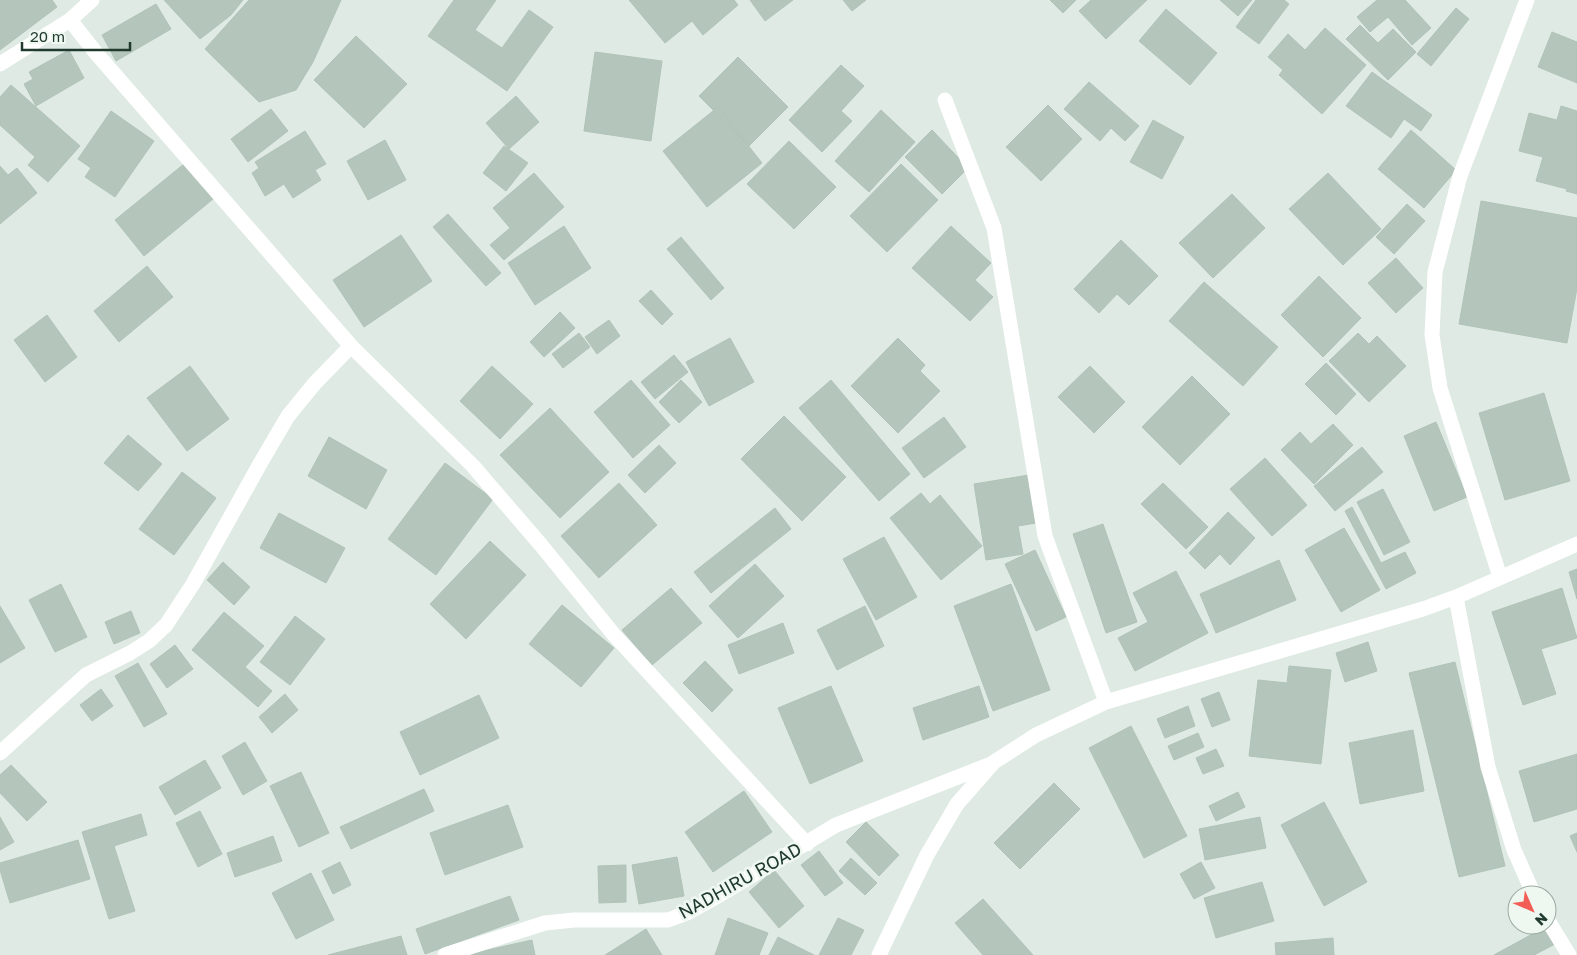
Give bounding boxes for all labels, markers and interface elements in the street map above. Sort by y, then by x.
scale bar [22,20,130,52]
text: 20 m [30,27,65,45]
street label: NADHIRU ROAD [674,837,805,923]
north arrow [1507,885,1557,935]
text: N [1532,910,1551,929]

